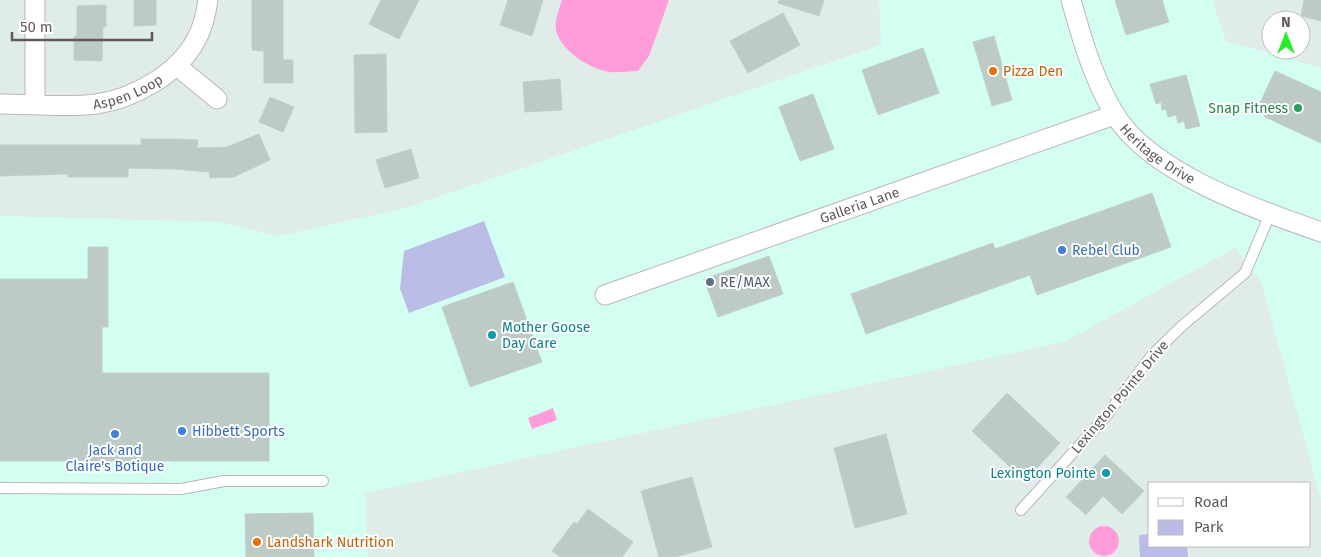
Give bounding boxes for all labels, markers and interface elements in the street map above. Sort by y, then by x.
scale bar [12,10,152,42]
north arrow [1261,10,1311,60]
text: N [1281,14,1291,31]
text: 50 m [20,18,53,36]
place label: Pizza Den [1003,63,1063,80]
marker: Pizza Den [987,65,999,77]
street label: Aspen Loop [92,71,166,113]
place label: Snap Fitness [1208,100,1288,117]
marker: Snap Fitness [1292,102,1304,114]
street label: Heritage Drive [1116,120,1198,188]
street label: Galleria Lane [818,183,902,227]
place label: Rebel Club [1072,242,1140,259]
marker: Rebel Club [1056,244,1068,256]
place label: RE/MAX [720,274,770,291]
marker: RE/MAX [704,276,716,288]
place label: Mother Goose Day Care [502,319,590,352]
marker: Mother Goose Day Care [486,329,498,341]
street label: Lexington Pointe Drive [1068,337,1172,457]
place label: Hibbett Sports [192,423,285,440]
marker: Hibbett Sports [176,425,188,437]
marker: Jack and Claire's Botique [109,428,121,440]
place label: Jack and Claire's Botique [66,442,164,475]
place label: Lexington Pointe [990,465,1096,482]
marker: Lexington Pointe [1100,467,1112,479]
legend [1148,482,1311,547]
text: Road [1194,493,1229,511]
text: Park [1194,518,1224,536]
place label: Landshark Nutrition [267,534,394,551]
marker: Landshark Nutrition [251,536,263,548]

